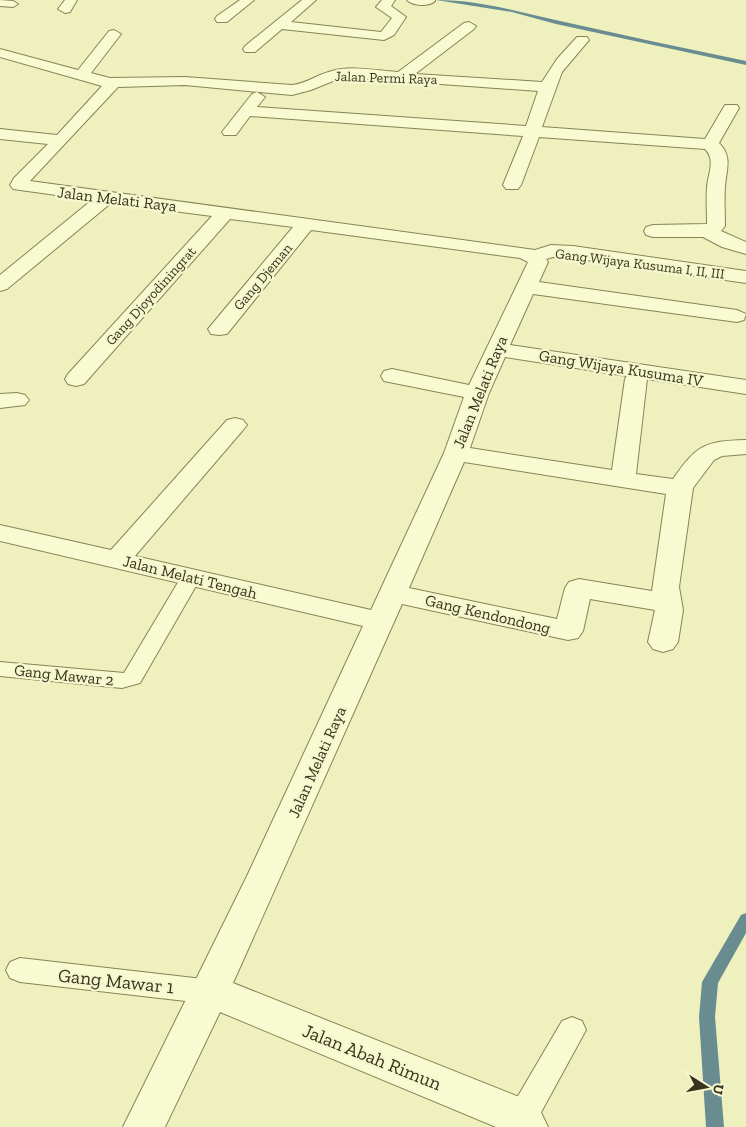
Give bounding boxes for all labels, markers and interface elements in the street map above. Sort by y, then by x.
street label: Jalan Permi Raya [334,68,438,88]
street label: Jalan Melati Raya [56,182,178,216]
street label: Gang Djeman [230,240,296,314]
street label: Gang Djoyodiningrat [102,243,200,349]
street label: Gang Wijaya Kusuma I, II, III [554,245,726,283]
street label: Jalan Melati Raya [449,333,511,451]
street label: Gang Wijaya Kusuma IV [538,346,705,390]
street label: Jalan Melati Tengah [121,551,259,603]
street label: Gang Kendondong [423,590,553,638]
street label: Gang Mawar 2 [13,660,115,690]
street label: Jalan Melati Raya [284,703,350,821]
street label: Gang Mawar 1 [57,963,175,999]
street label: Jalan Abah Rimun [299,1019,445,1095]
north arrow [681,1062,731,1112]
text: U [709,1083,728,1096]

